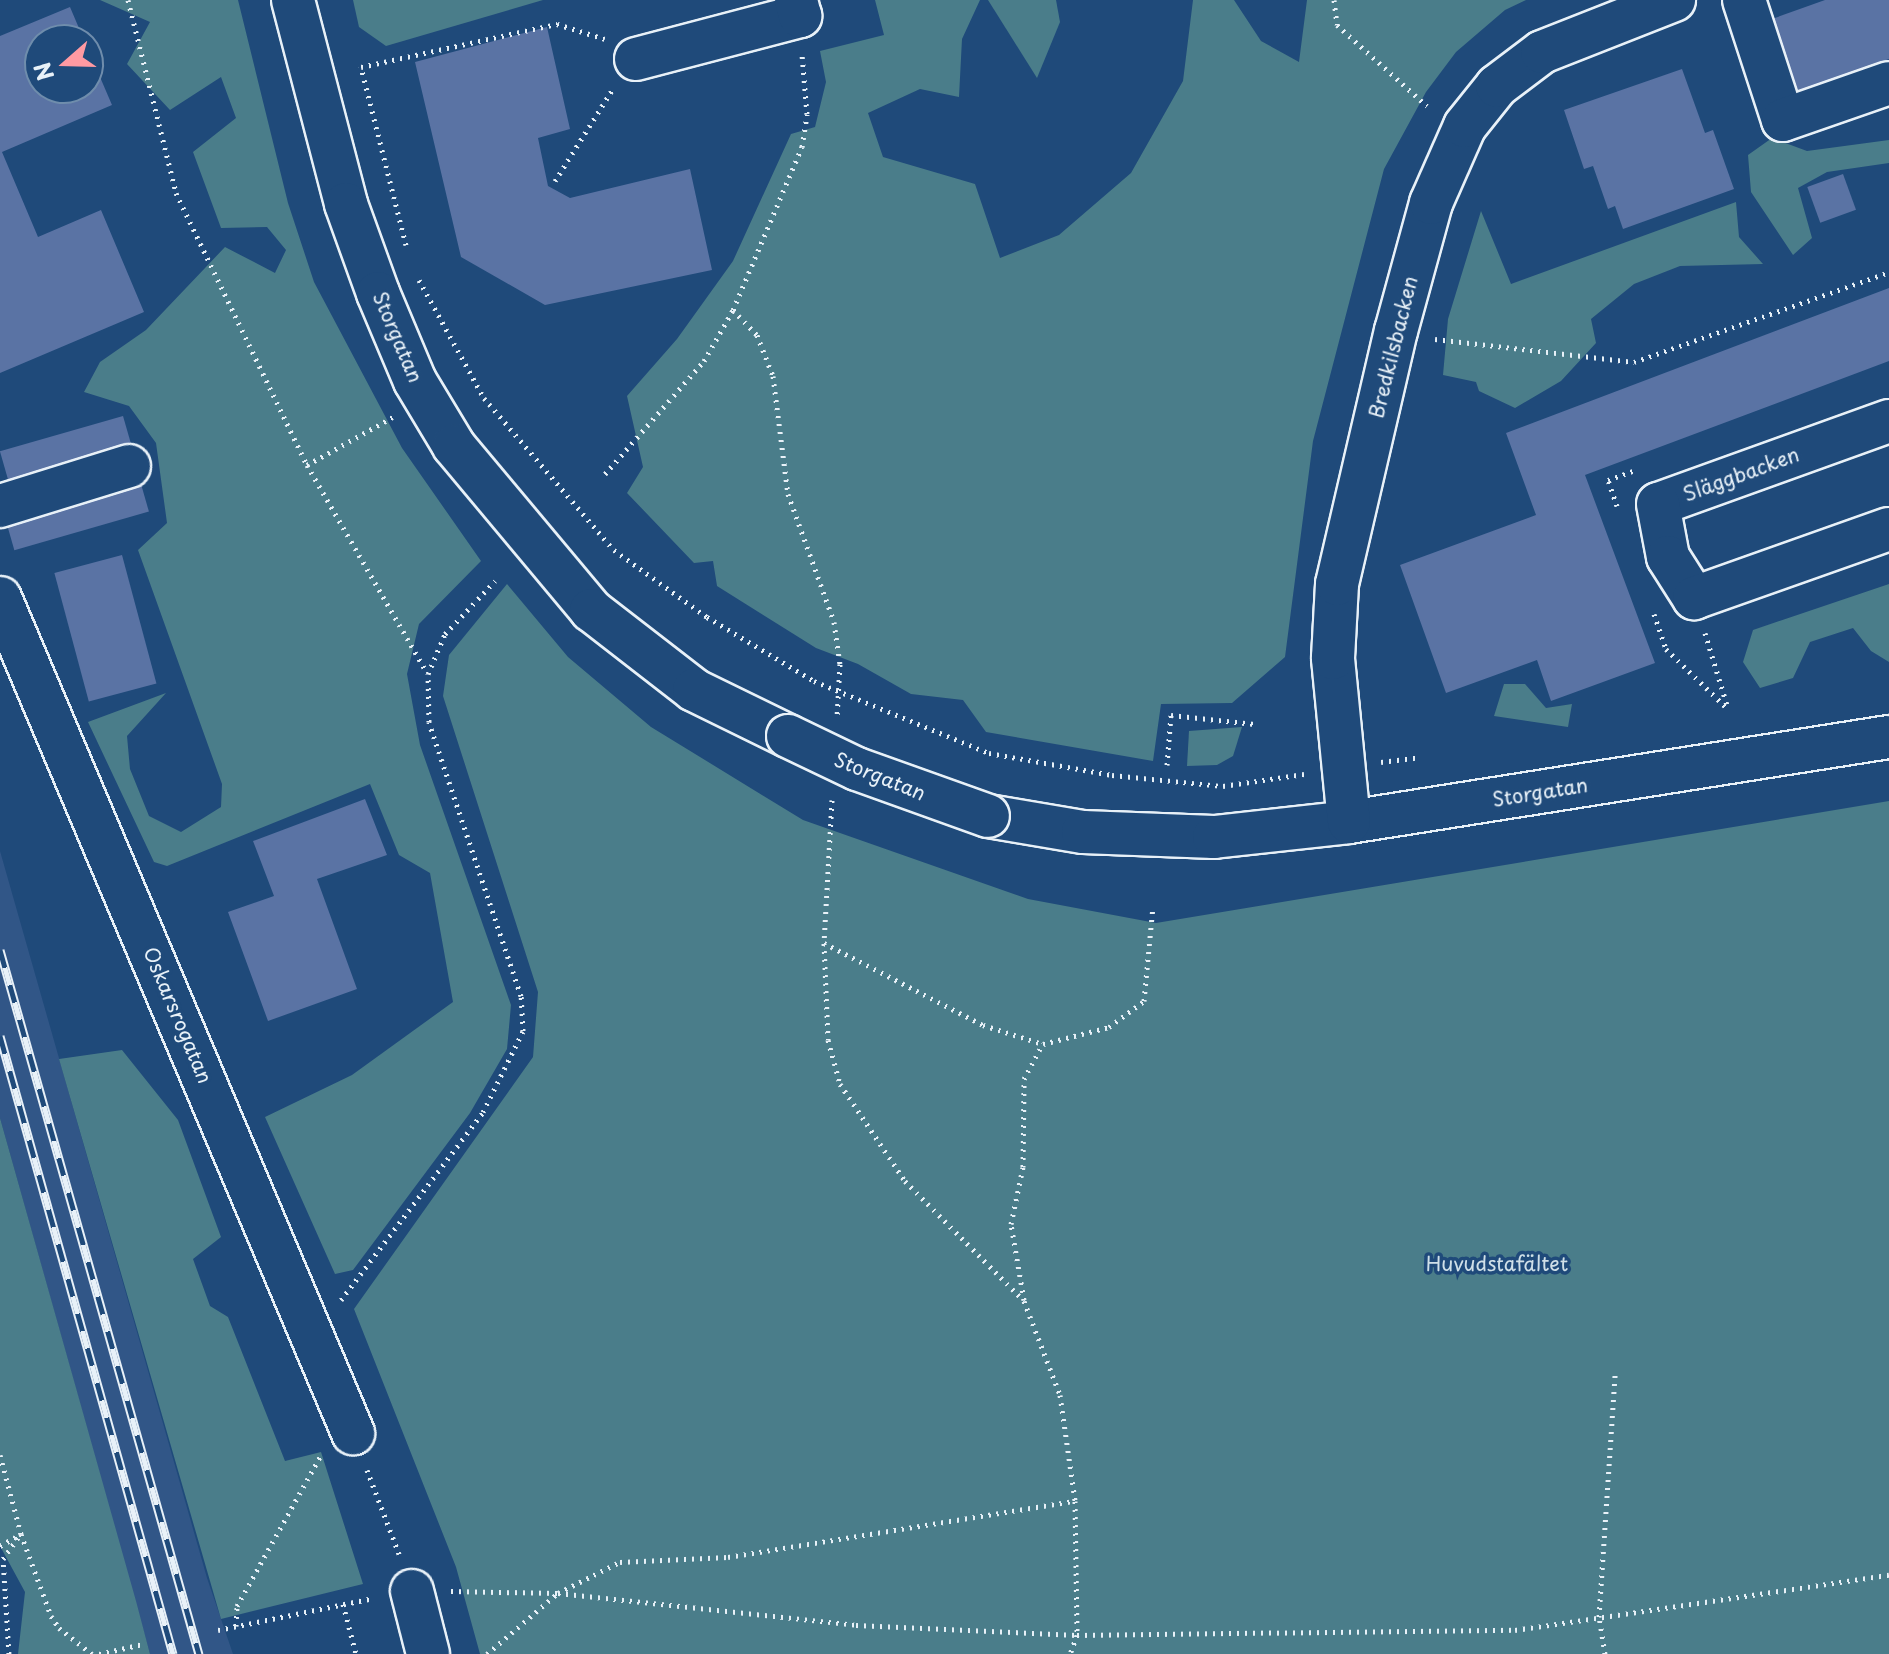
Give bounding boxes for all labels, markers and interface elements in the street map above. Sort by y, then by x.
north arrow [24,24,104,104]
text: N [24,58,61,86]
street label: Bredkilsbacken [1364,273,1422,421]
street label: Storgatan [368,288,428,386]
street label: Släggbacken [1680,442,1802,506]
street label: Storgatan [831,747,929,805]
street label: Storgatan [1491,773,1589,811]
street label: Oskarsrogatan [138,943,218,1087]
park label: Huvudstafältet [1426,1251,1568,1275]

